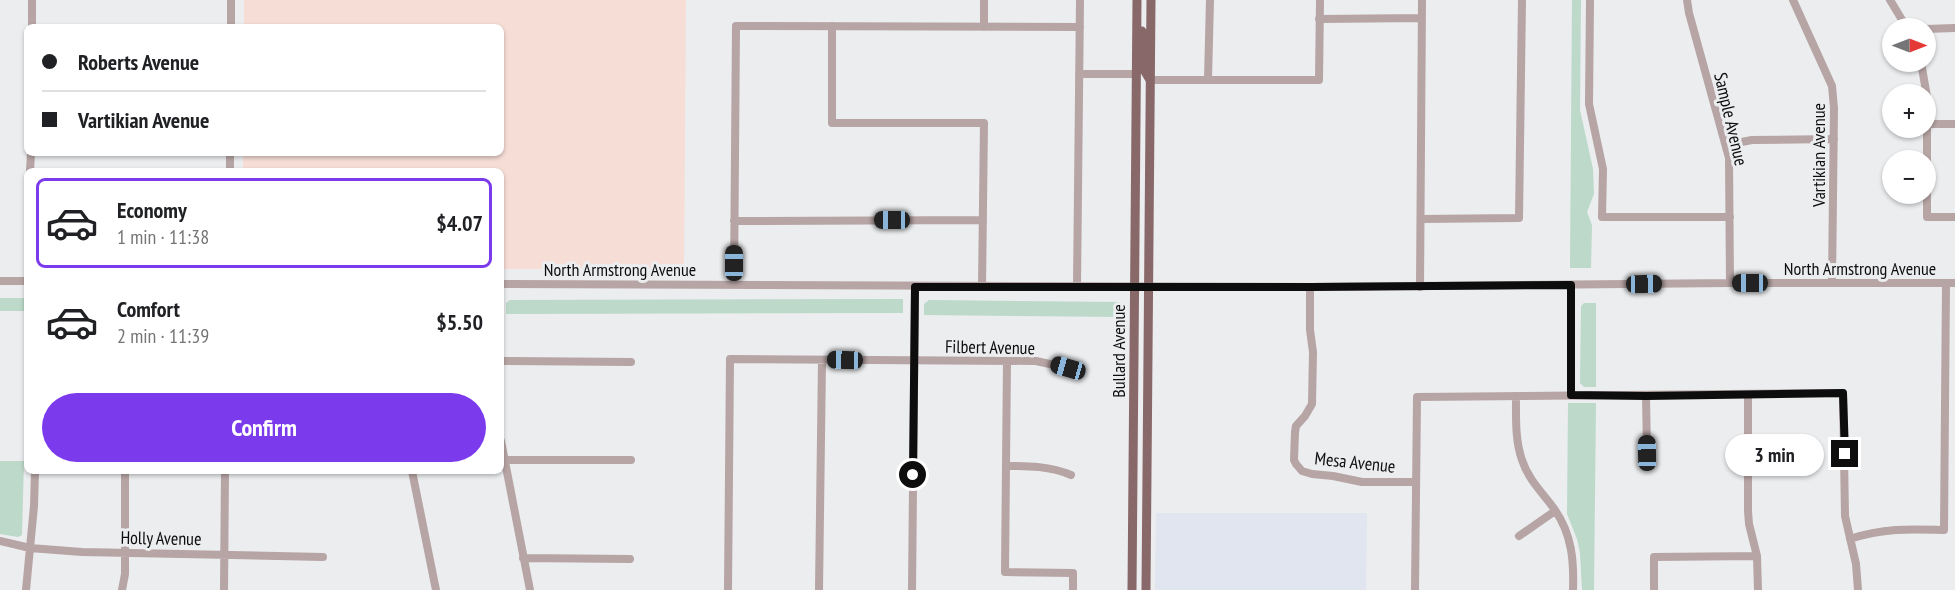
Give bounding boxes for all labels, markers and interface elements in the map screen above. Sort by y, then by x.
north arrow [1882,18,1936,72]
map controls [1882,18,1936,204]
text: Roberts Avenue [78,48,199,76]
street label: Sample Avenue [1709,70,1753,168]
button: + [1882,84,1936,138]
street label: Vartikian Avenue [1807,103,1830,208]
text: Vartikian Avenue [78,106,209,134]
button: − [1882,150,1936,204]
icon: car [45,196,99,250]
text: Economy [117,196,187,224]
text: $4.07 [436,209,483,237]
car [874,211,910,229]
text: 1 min · 11:38 [117,224,209,250]
car [725,245,743,281]
street label: North Armstrong Avenue [1784,257,1936,280]
street label: North Armstrong Avenue [544,258,696,281]
car [1732,274,1768,292]
car [1626,275,1662,293]
icon: car [45,295,99,349]
text: Comfort [117,295,180,323]
street label: Bullard Avenue [1107,304,1130,398]
text: $5.50 [436,308,483,336]
text: 2 min · 11:39 [117,323,209,349]
street label: Filbert Avenue [945,335,1035,359]
car [827,351,863,369]
car [1048,354,1088,382]
button: Confirm [42,393,486,462]
callout: 3 min [1725,433,1824,475]
car [1638,435,1656,471]
route end [1831,440,1858,467]
text: 3 min [1754,442,1795,468]
street label: Mesa Avenue [1313,446,1397,478]
route start [899,461,926,488]
street label: Holly Avenue [120,526,202,550]

